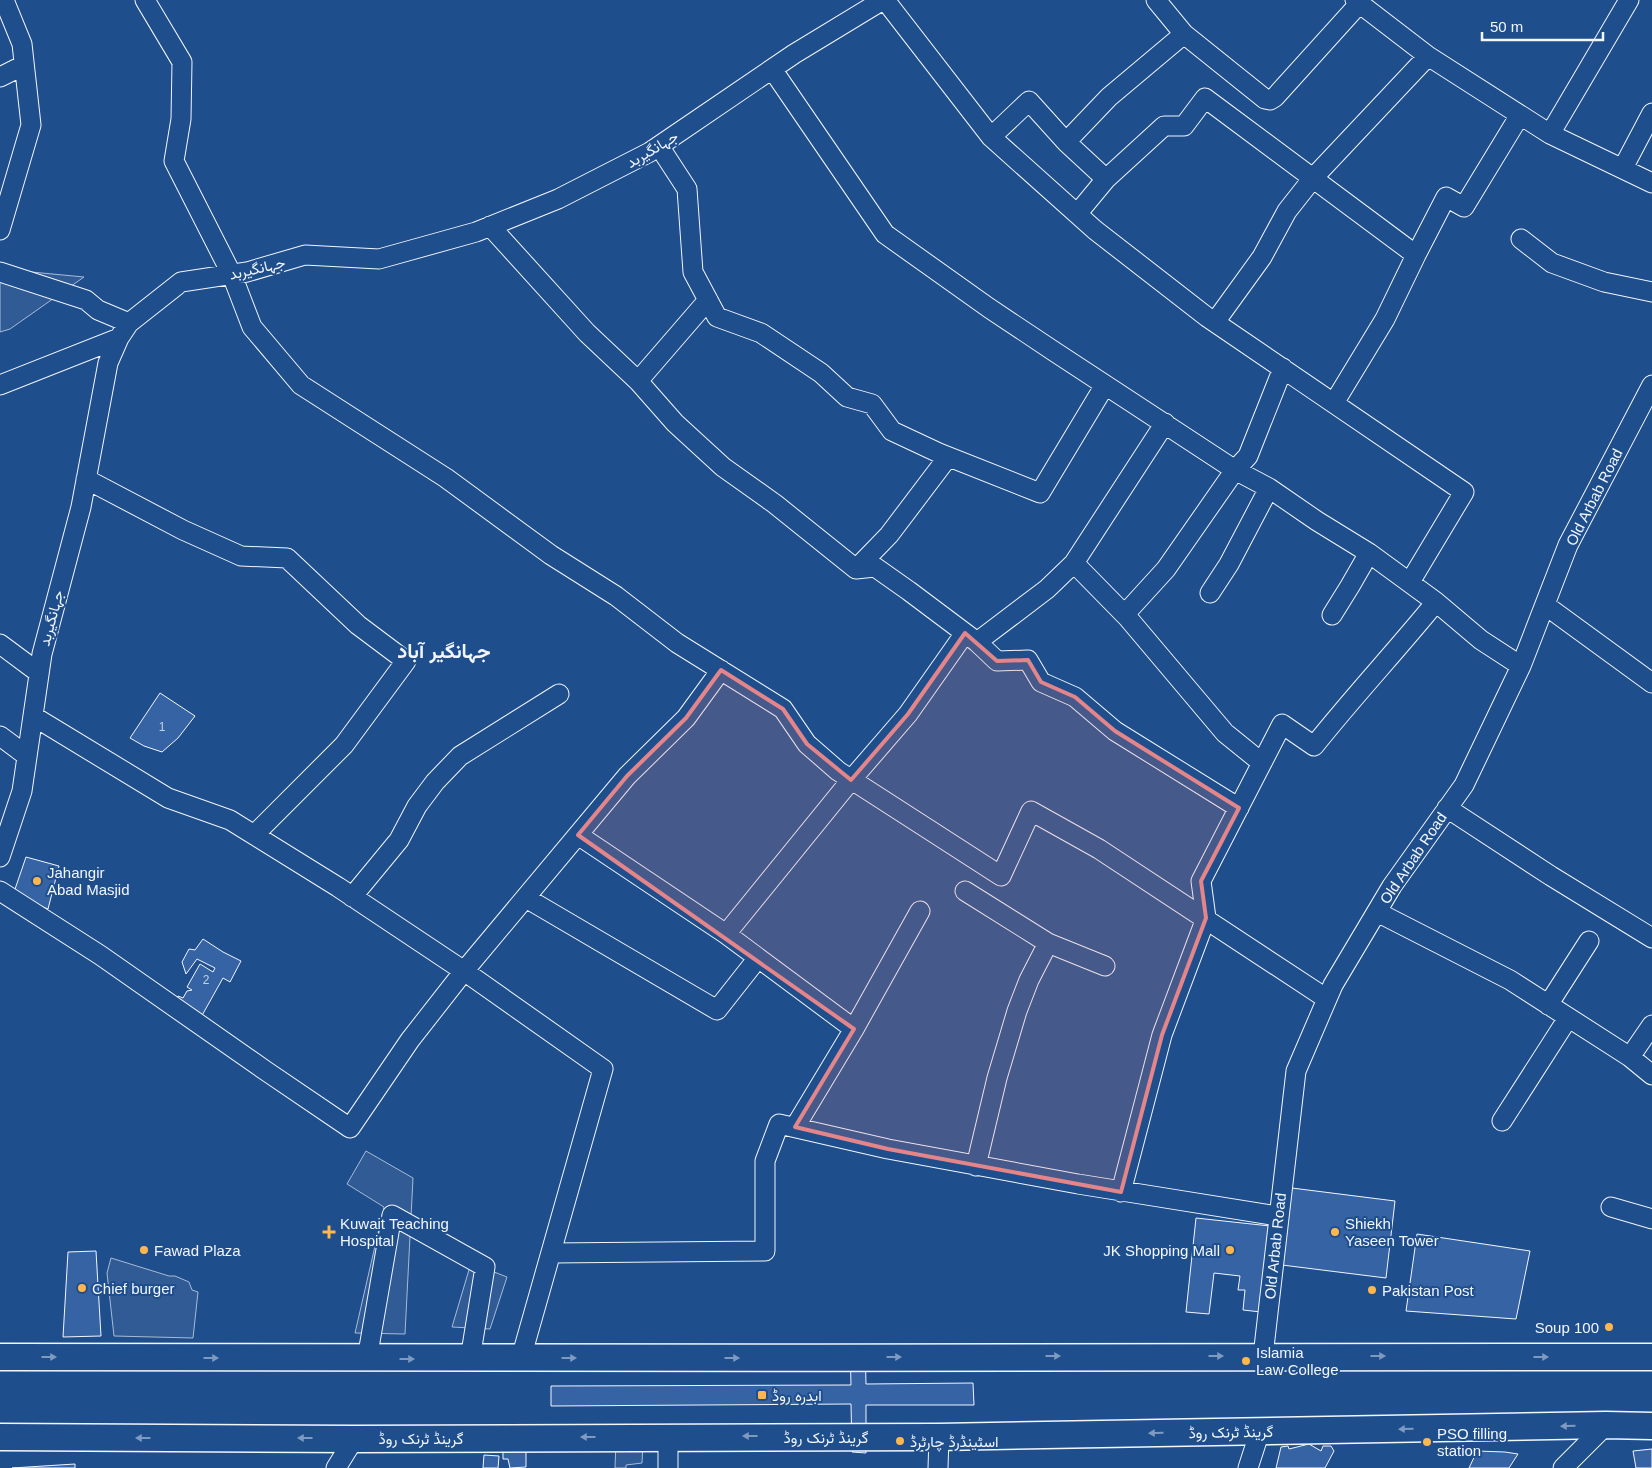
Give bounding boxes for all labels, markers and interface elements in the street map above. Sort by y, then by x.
scale bar [1482,10,1603,42]
text: 50 m [1490,18,1523,35]
street label: جہانگیربد [623,127,681,172]
street label: جہانگیربد [227,253,287,284]
street label: Old Arbab Road [1562,446,1626,548]
street label: جہانگیربد [35,588,68,648]
district label: جہانگیر آباد [397,640,491,664]
house number: 1 [159,720,166,734]
street label: Old Arbab Road [1376,809,1450,907]
place label: Jahangir Abad Masjid [47,864,130,898]
marker: Jahangir Abad Masjid [31,875,43,887]
house number: 2 [203,973,210,987]
street label: Old Arbab Road [1261,1192,1289,1300]
place label: Kuwait Teaching Hospital [340,1215,449,1249]
place label: Shiekh Yaseen Tower [1345,1215,1439,1249]
marker: Kuwait Teaching Hospital [322,1225,336,1239]
marker: Shiekh Yaseen Tower [1329,1226,1341,1238]
place label: Fawad Plaza [154,1242,241,1259]
place label: JK Shopping Mall [1103,1242,1220,1259]
marker: Fawad Plaza [138,1244,150,1256]
marker: JK Shopping Mall [1224,1244,1236,1256]
place label: Chief burger [92,1280,175,1297]
marker: Chief burger [76,1282,88,1294]
place label: Pakistan Post [1382,1282,1475,1299]
marker: Pakistan Post [1366,1284,1378,1296]
place label: Soup 100 [1535,1319,1599,1336]
marker: Soup 100 [1603,1321,1615,1333]
place label: Islamia Law College [1256,1344,1339,1378]
one-way arrow [1046,1352,1062,1360]
one-way arrow [1208,1352,1224,1360]
one-way arrow [1371,1352,1387,1360]
one-way arrow [41,1353,57,1361]
one-way arrow [887,1353,903,1361]
one-way arrow [1533,1353,1549,1361]
one-way arrow [203,1354,219,1362]
one-way arrow [562,1354,578,1362]
one-way arrow [724,1354,740,1362]
one-way arrow [399,1355,415,1363]
marker: Islamia Law College [1240,1355,1252,1367]
place label: ابدرہ روڈ [772,1387,822,1405]
marker: ابدرہ روڈ [756,1389,768,1401]
one-way arrow [1560,1422,1576,1430]
street label: گرینڈ ٹرنک روڈ [1188,1423,1274,1442]
one-way arrow [1398,1425,1414,1433]
place label: PSO filling station [1437,1425,1507,1459]
street label: گرینڈ ٹرنک روڈ [784,1429,869,1447]
one-way arrow [1148,1429,1164,1437]
street label: گرینڈ ٹرنک روڈ [379,1430,464,1448]
one-way arrow [742,1432,758,1440]
one-way arrow [579,1433,595,1441]
place label: اسٹینڈرڈ چارٹرڈ [910,1433,998,1452]
one-way arrow [134,1434,150,1442]
one-way arrow [297,1434,313,1442]
marker: اسٹینڈرڈ چارٹرڈ [894,1435,906,1447]
marker: PSO filling station [1421,1436,1433,1448]

